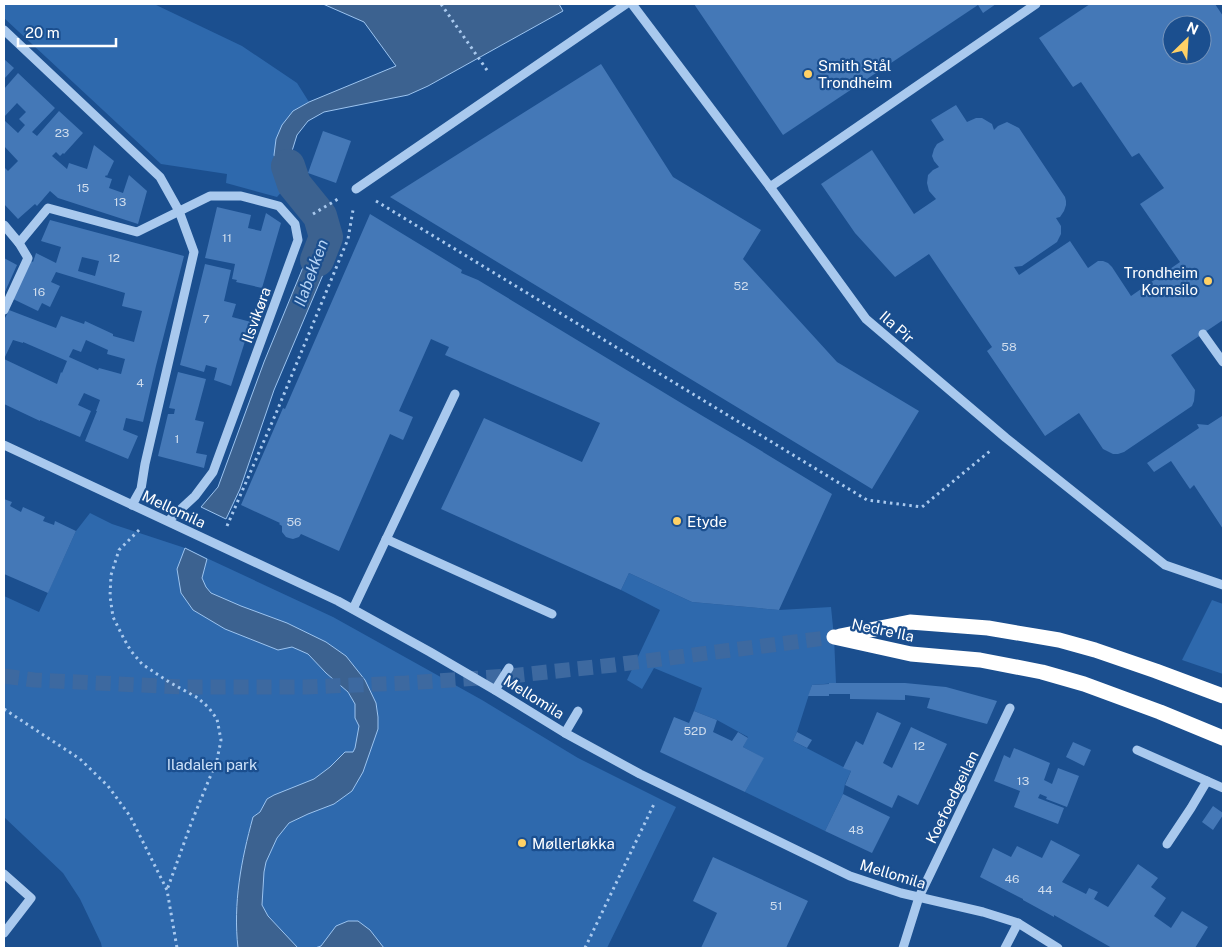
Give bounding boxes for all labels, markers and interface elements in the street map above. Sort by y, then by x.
scale bar [18,15,115,47]
north arrow [1162,15,1212,65]
text: N [1184,19,1201,38]
text: 20 m [25,24,60,41]
place label: Smith Stål Trondheim [818,57,892,91]
marker: Smith Stål Trondheim [802,68,814,80]
house number: 23 [55,126,69,140]
house number: 15 [77,181,90,195]
house number: 13 [114,195,126,209]
house number: 11 [222,231,232,245]
water label: Ilabekken [290,237,332,309]
house number: 12 [108,251,120,265]
place label: Trondheim Kornsilo [1124,264,1198,298]
marker: Trondheim Kornsilo [1202,275,1214,287]
house number: 52 [734,279,748,293]
house number: 16 [33,285,45,299]
street label: Ilsvikøra [238,285,274,345]
street label: Ila Pir [876,307,918,347]
house number: 7 [202,312,210,326]
house number: 58 [1001,340,1017,354]
house number: 4 [136,376,144,390]
house number: 1 [175,432,179,446]
street label: Mellomila [140,487,208,531]
place label: Etyde [687,513,727,530]
house number: 56 [286,515,302,529]
marker: Etyde [671,515,683,527]
street label: Nedre Ila [850,615,916,645]
street label: Mellomila [501,672,567,722]
house number: 52D [683,724,707,738]
house number: 12 [913,739,925,753]
street label: Koefoedgeilan [922,748,982,846]
park label: Iladalen park [167,756,257,773]
house number: 13 [1017,774,1029,788]
house number: 48 [848,823,864,837]
place label: Møllerløkka [532,835,615,852]
marker: Møllerløkka [516,837,528,849]
street label: Mellomila [858,856,928,892]
house number: 46 [1004,872,1020,886]
house number: 44 [1037,883,1053,897]
house number: 51 [770,899,782,913]

